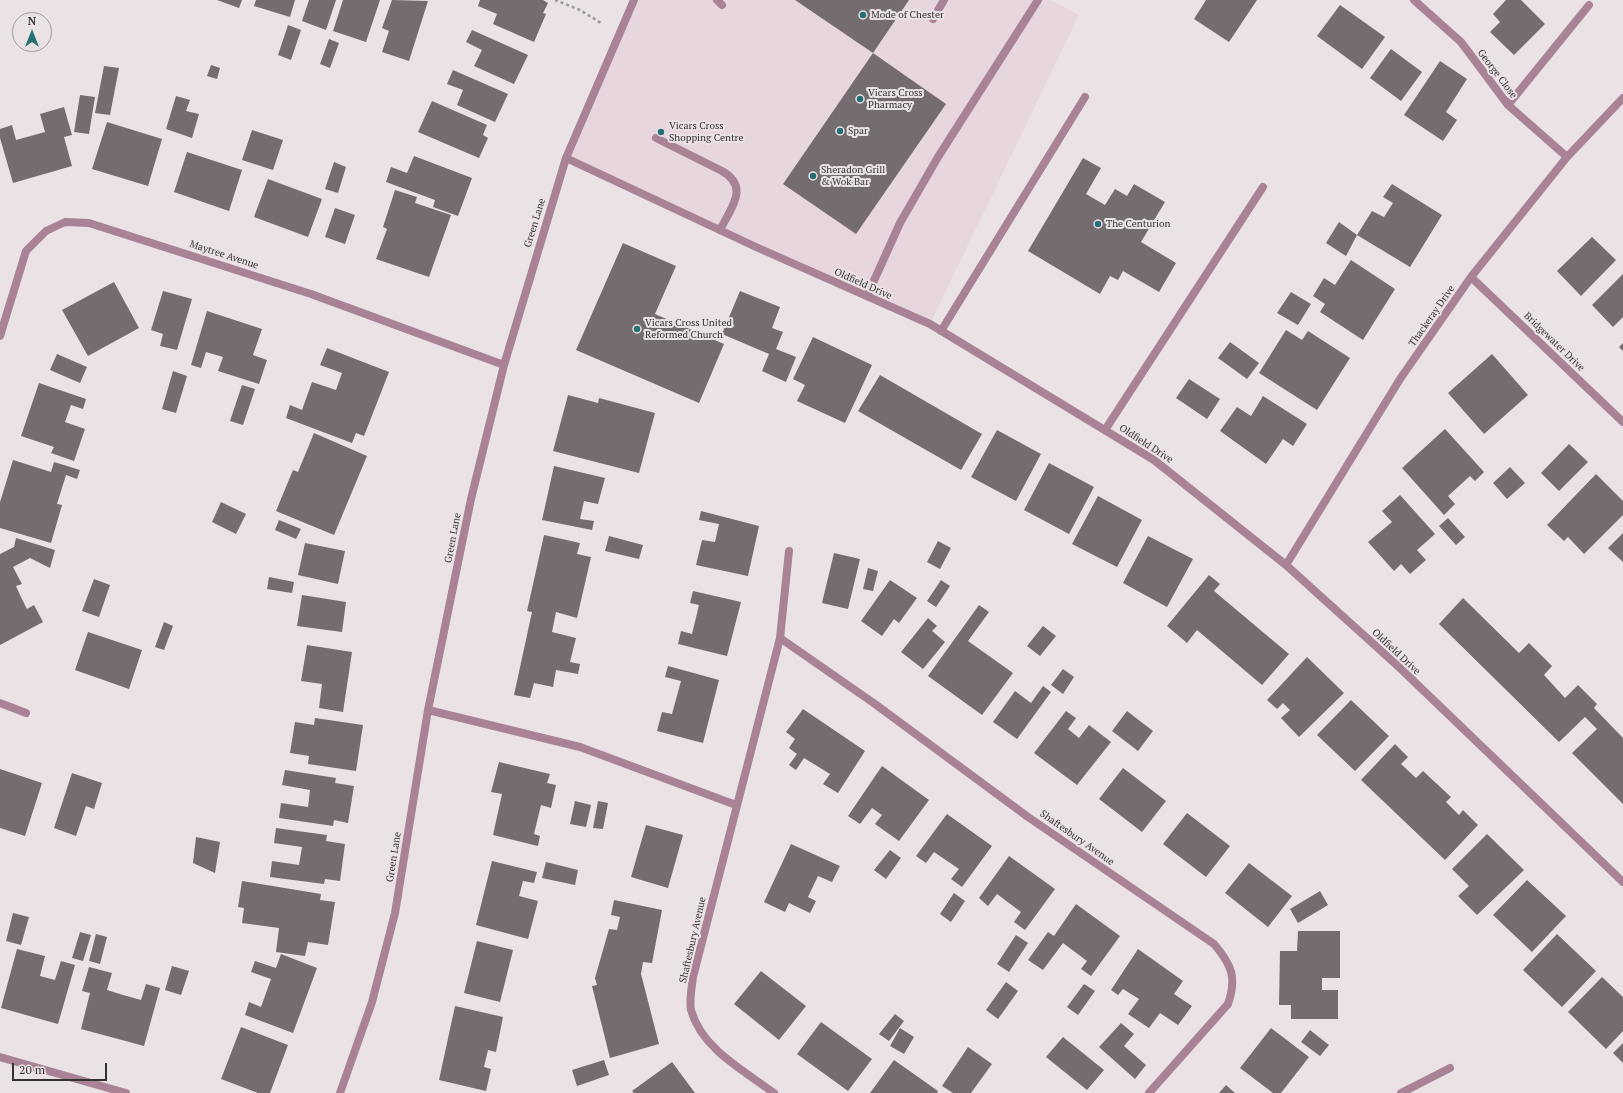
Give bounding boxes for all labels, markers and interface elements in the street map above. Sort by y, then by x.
place label: Mode of Chester [871,9,944,21]
marker: Mode of Chester [858,10,868,20]
north arrow [12,12,52,52]
text: N [28,14,36,28]
street label: George Close [1475,47,1519,101]
place label: Vicars Cross Pharmacy [868,87,923,110]
marker: Vicars Cross Pharmacy [855,94,865,104]
place label: Vicars Cross Shopping Centre [669,120,743,144]
place label: Spar [848,125,868,137]
marker: Spar [835,126,845,136]
marker: Vicars Cross Shopping Centre [656,127,666,137]
place label: Sheradon Grill & Wok Bar [821,164,885,188]
marker: Sheradon Grill & Wok Bar [808,171,818,181]
street label: Green Lane [522,197,548,249]
place label: The Centurion [1106,218,1170,230]
marker: The Centurion [1093,219,1103,229]
street label: Maytree Avenue [188,238,260,272]
street label: Oldfield Drive [832,266,894,302]
street label: Thackeray Drive [1406,283,1458,349]
street label: Bridgewater Drive [1521,310,1587,374]
place label: Vicars Cross United Reformed Church [645,317,732,340]
marker: Vicars Cross United Reformed Church [632,324,642,334]
street label: Oldfield Drive [1117,422,1175,466]
street label: Green Lane [442,512,464,564]
street label: Oldfield Drive [1369,627,1423,677]
street label: Shaftesbury Avenue [1037,808,1117,868]
street label: Green Lane [384,831,404,883]
street label: Shaftesbury Avenue [677,896,709,984]
scale bar [14,1055,109,1081]
text: 20 m [19,1062,45,1077]

